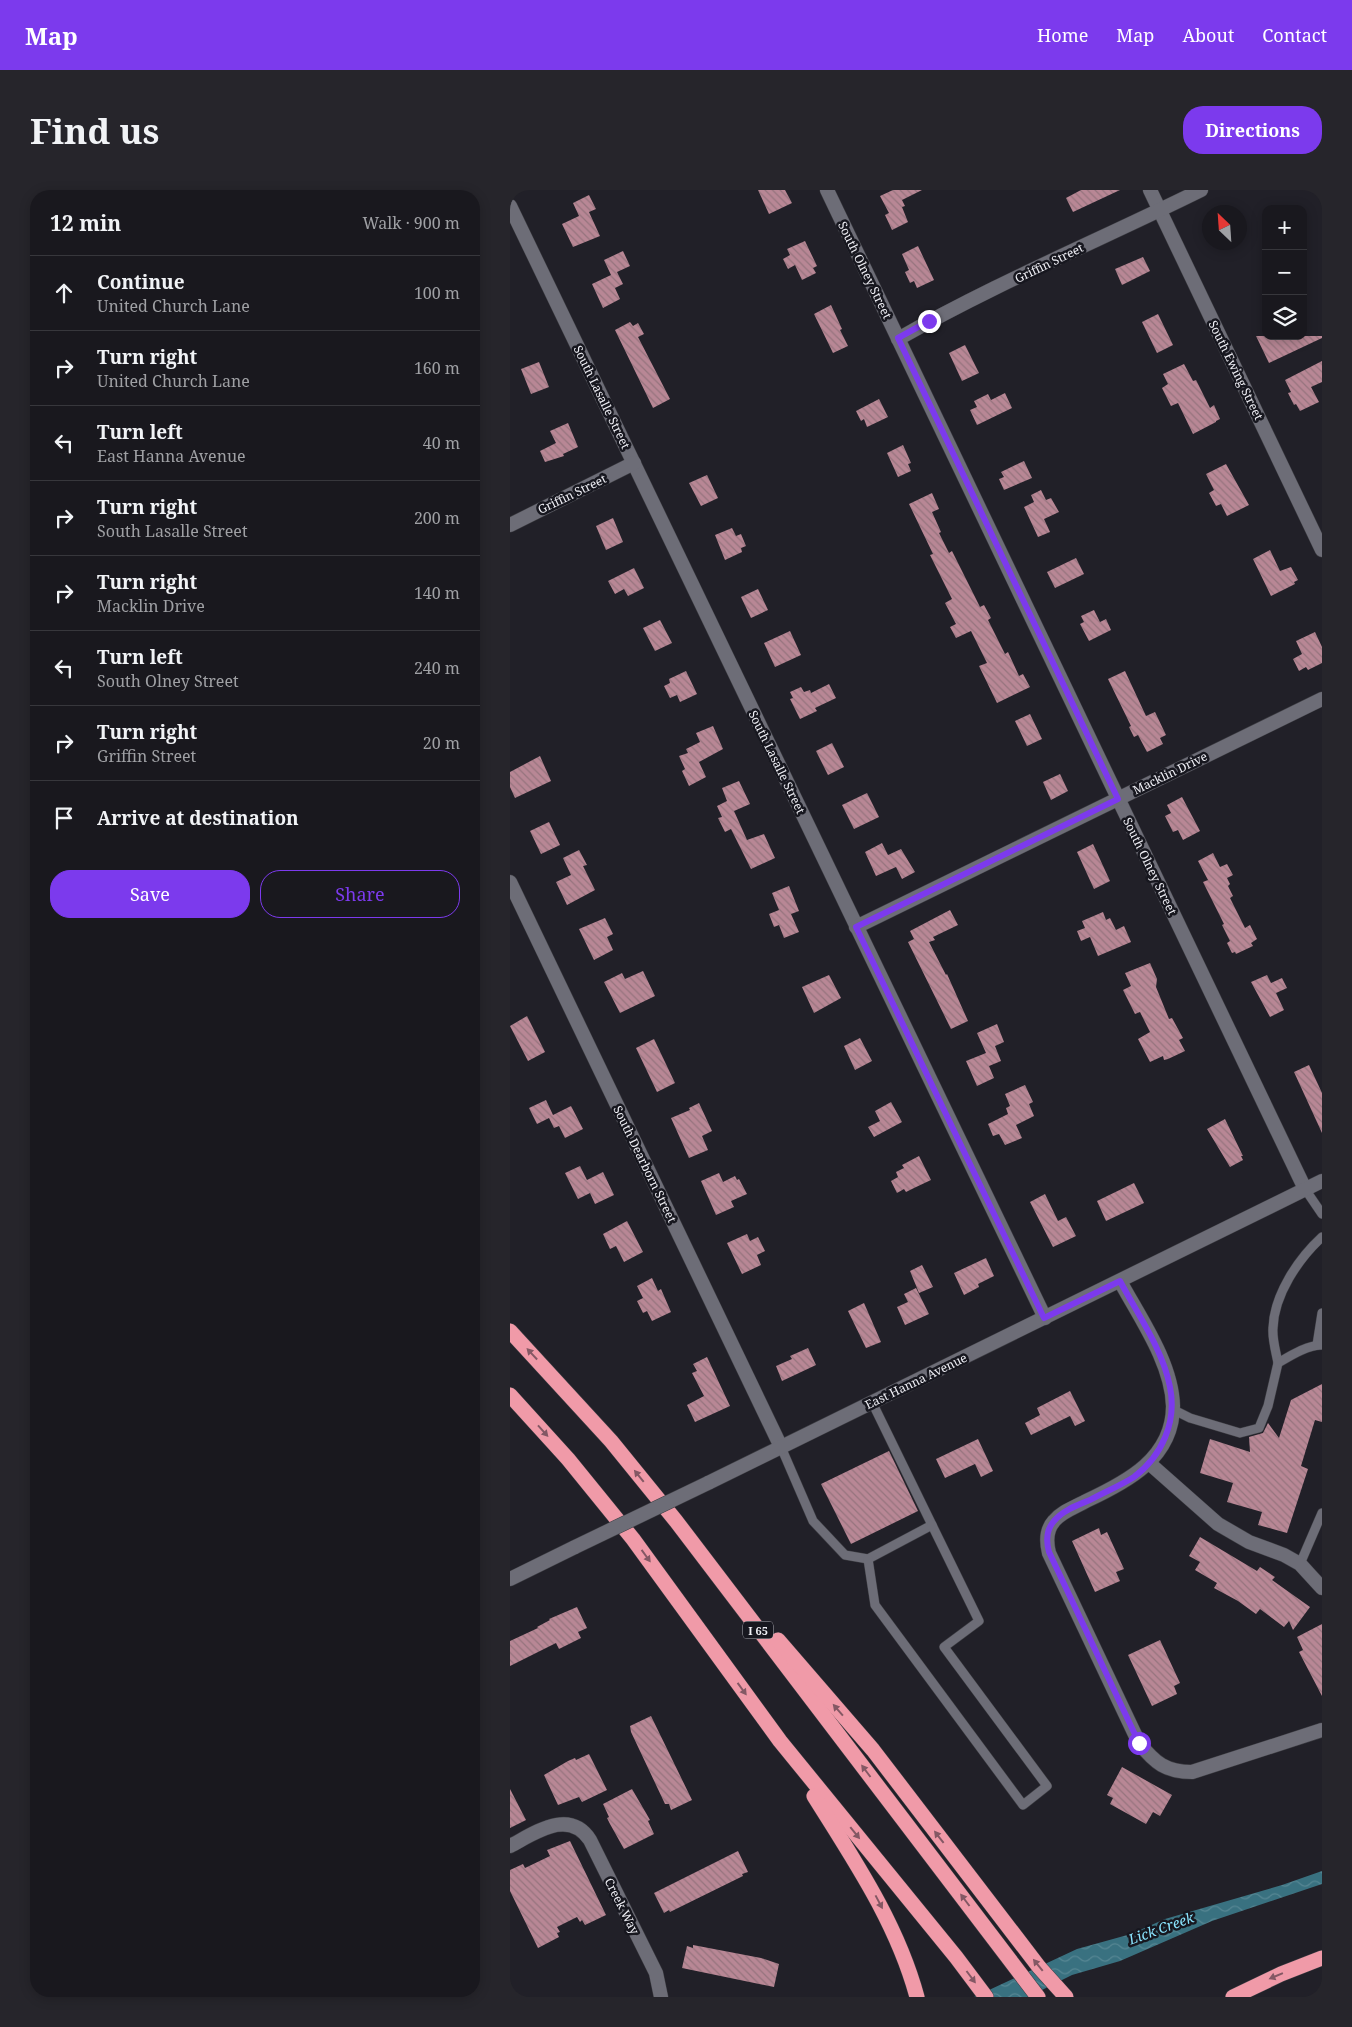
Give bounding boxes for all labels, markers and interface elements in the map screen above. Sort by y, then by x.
text: Map [25,19,78,52]
text: Home [1037,23,1088,47]
text: Map [1116,23,1154,47]
text: About [1182,23,1234,47]
text: Contact [1262,23,1327,47]
button: Directions [1183,106,1322,154]
text: Find us [30,107,159,154]
north arrow [1202,205,1247,250]
map controls [1262,205,1307,340]
button: + [1262,205,1307,250]
text: 12 min [50,209,121,237]
text: Walk · 900 m [363,212,460,234]
street label: South Olney Street [834,219,896,321]
street label: Griffin Street [1012,239,1086,287]
button: − [1262,250,1307,295]
text: Continue [97,269,185,295]
icon: ahead [50,279,78,307]
text: 100 m [414,282,460,304]
text: United Church Lane [97,295,250,317]
button: layers [1262,295,1307,340]
route end [918,310,941,333]
street label: South Ewing Street [1205,318,1267,422]
street label: South Lasalle Street [570,343,634,451]
text: Turn right [97,344,197,370]
icon: right [50,354,78,382]
text: 160 m [414,357,460,379]
text: United Church Lane [97,370,250,392]
text: Turn left [97,419,183,445]
icon: left [50,429,78,457]
text: 40 m [423,432,460,454]
text: East Hanna Avenue [97,445,246,467]
street label: Griffin Street [535,470,609,518]
text: Turn right [97,494,197,520]
icon: right [50,504,78,532]
text: 200 m [414,507,460,529]
text: South Lasalle Street [97,520,248,542]
text: Turn right [97,569,197,595]
icon: right [50,579,78,607]
text: 140 m [414,582,460,604]
text: Macklin Drive [97,595,205,617]
text: Turn left [97,644,183,670]
icon: left [50,654,78,682]
text: 240 m [414,657,460,679]
text: South Olney Street [97,670,239,692]
street label: South Lasalle Street [745,708,809,816]
text: Turn right [97,719,197,745]
icon: right [50,729,78,757]
text: 20 m [423,732,460,754]
text: Griffin Street [97,745,196,767]
street label: Macklin Drive [1130,748,1210,798]
icon: arrive [50,804,78,832]
text: Arrive at destination [97,805,299,831]
street label: South Olney Street [1119,815,1181,917]
button: Save [50,870,250,918]
button: Share [260,870,460,918]
street label: South Dearborn Street [609,1103,681,1225]
one-way arrow [526,1348,538,1360]
street label: East Hanna Avenue [862,1349,970,1413]
one-way arrow [537,1424,549,1436]
one-way arrow [634,1470,645,1483]
one-way arrow [641,1549,651,1563]
road number: I 65 [743,1622,773,1638]
one-way arrow [737,1682,747,1696]
one-way arrow [833,1704,844,1716]
route start [1128,1732,1151,1755]
one-way arrow [861,1765,872,1778]
one-way arrow [849,1827,860,1840]
one-way arrow [934,1831,945,1844]
street label: Creek Way [601,1875,644,1937]
one-way arrow [960,1893,970,1907]
one-way arrow [875,1895,883,1909]
water label: Lick Creek [1125,1907,1197,1949]
one-way arrow [1033,1958,1044,1971]
one-way arrow [966,1970,976,1984]
one-way arrow [1269,1972,1284,1980]

